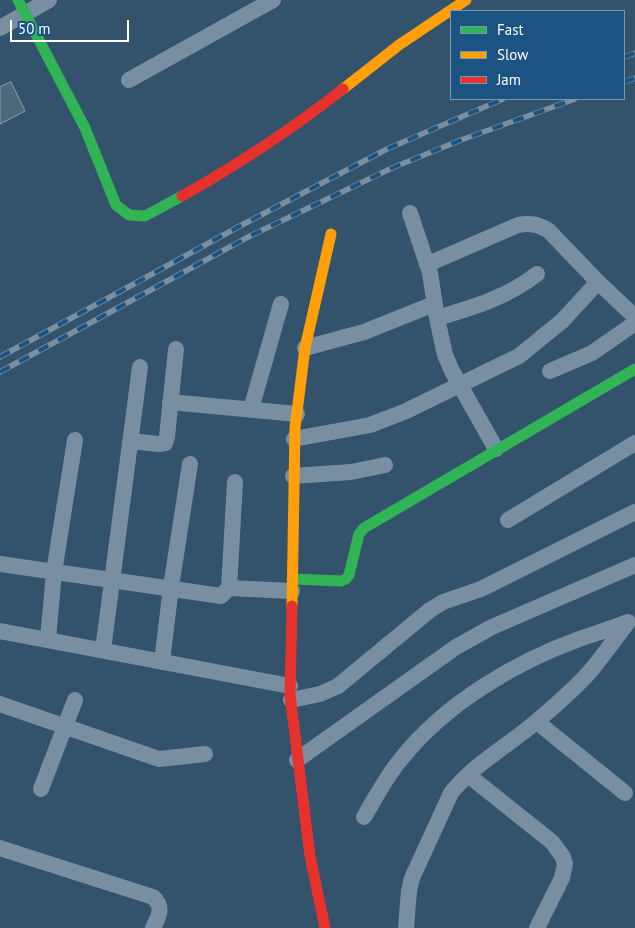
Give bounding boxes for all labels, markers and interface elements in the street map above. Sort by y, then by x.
scale bar [12,10,131,42]
legend [450,10,625,100]
text: 50 m [18,19,51,38]
text: Fast [497,20,524,39]
text: Slow [497,45,528,64]
text: Jam [497,70,521,89]

